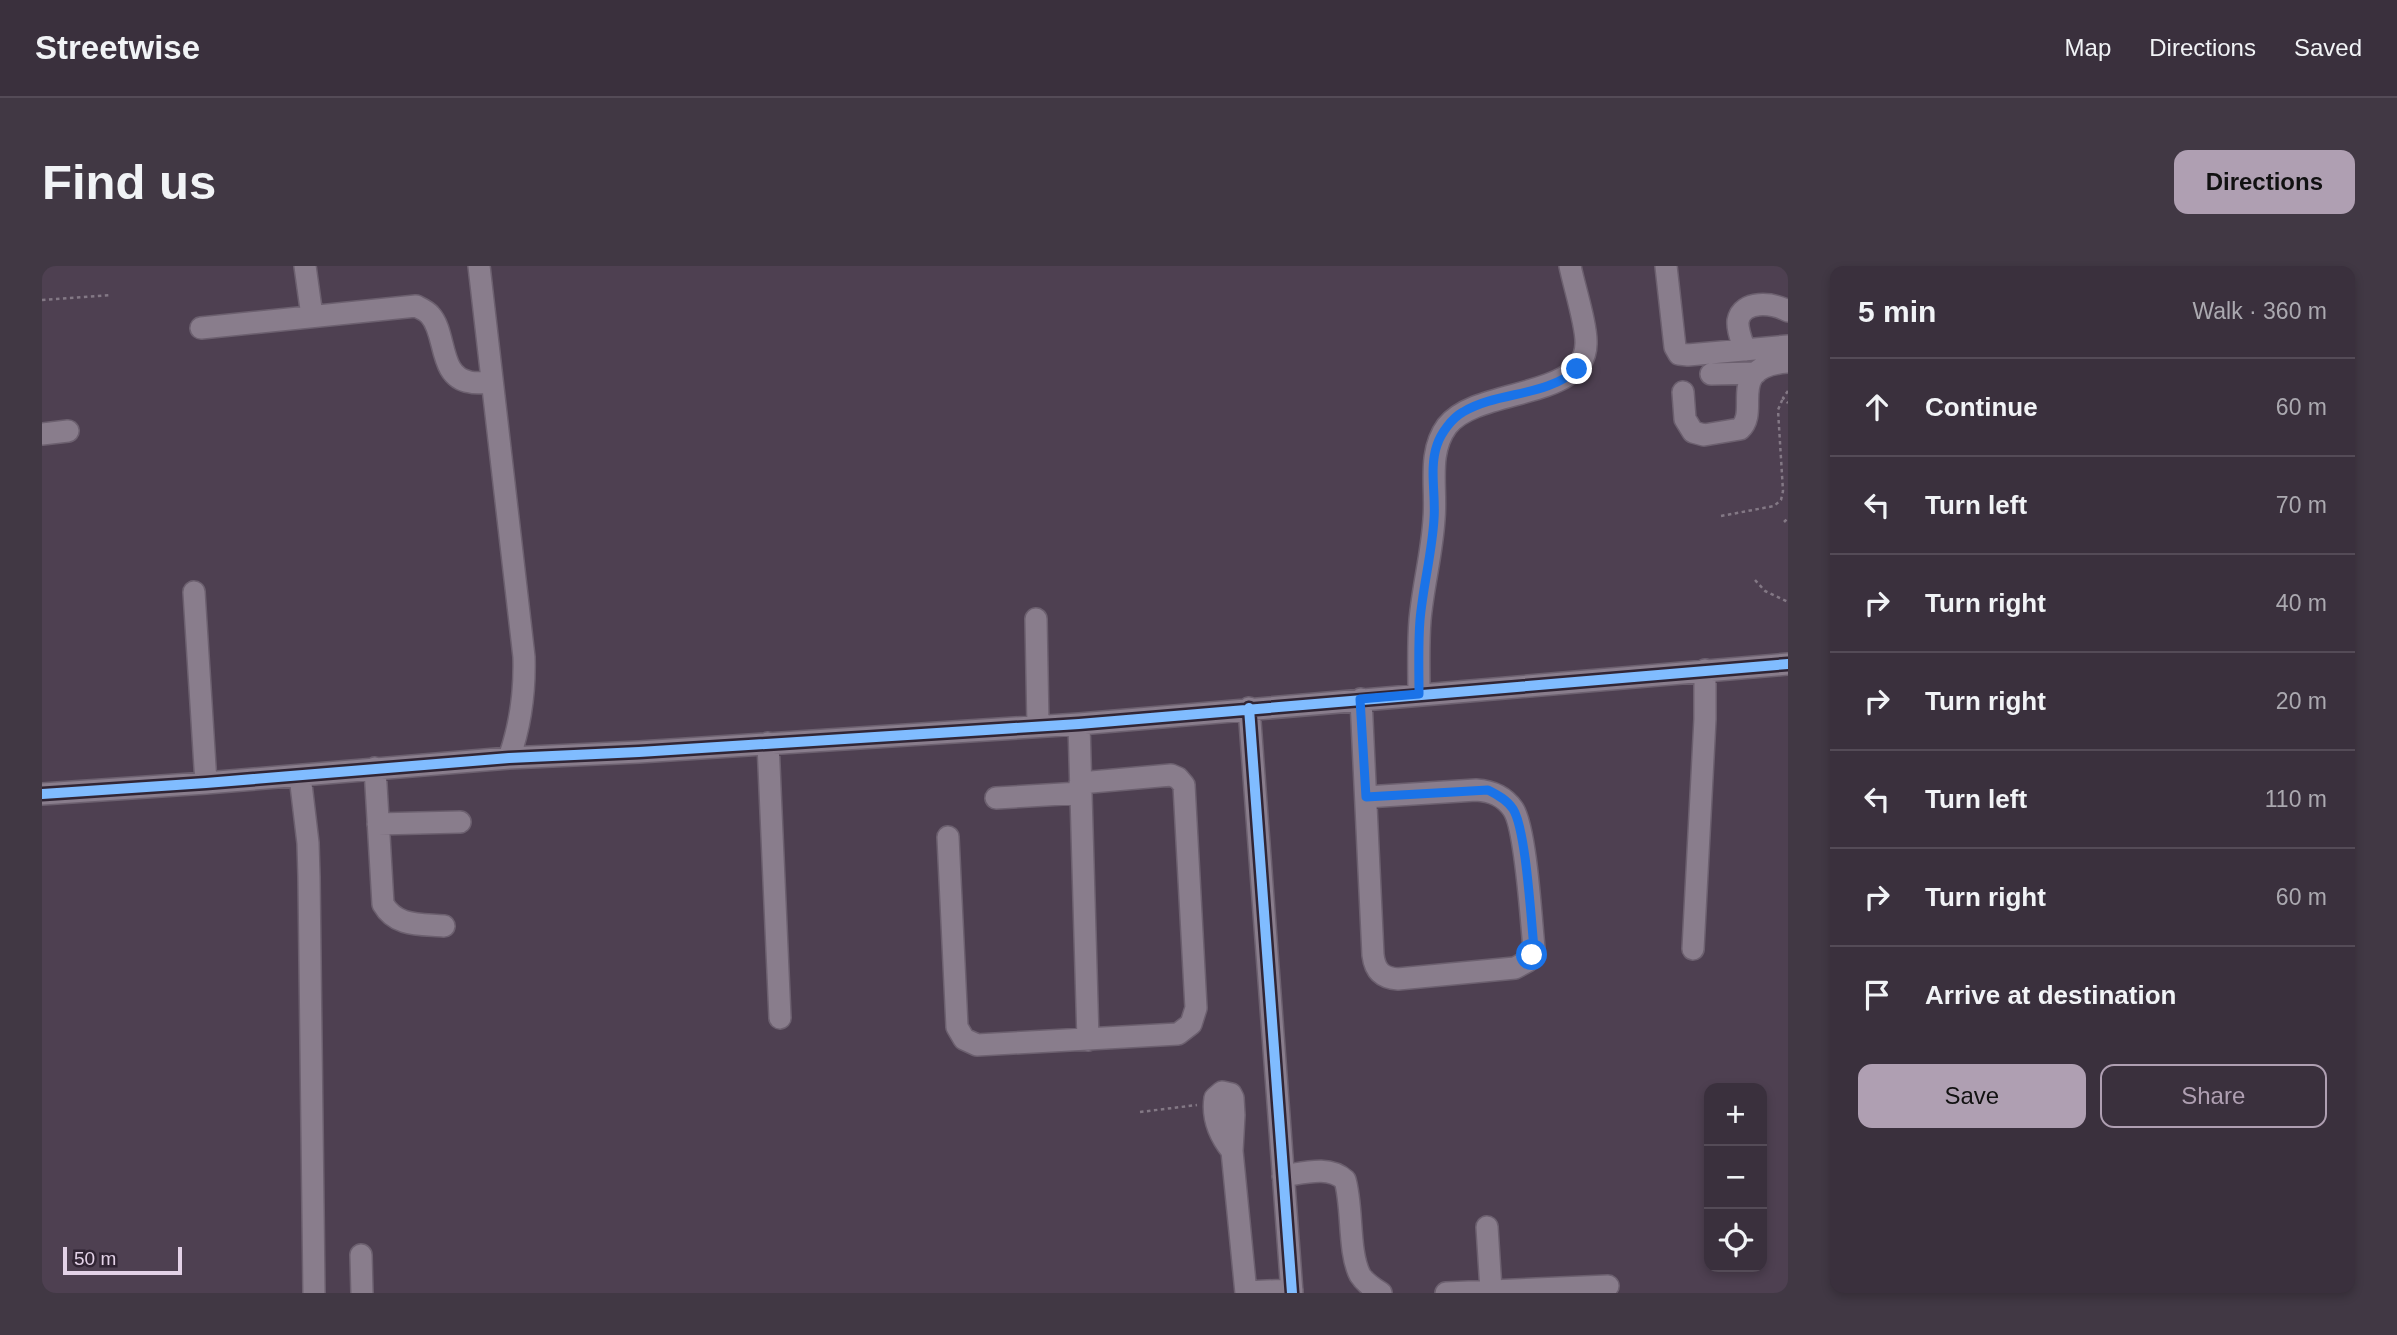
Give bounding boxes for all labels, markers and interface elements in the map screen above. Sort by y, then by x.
text: Streetwise [35,29,200,66]
text: Map [2065,34,2111,61]
text: Directions [2149,34,2256,61]
text: Saved [2294,34,2362,61]
button: Directions [2174,150,2355,214]
text: Find us [42,155,216,209]
text: 5 min [1858,295,1936,328]
text: Walk · 360 m [2192,298,2327,324]
route end [1561,353,1592,384]
icon: ahead [1858,388,1896,426]
text: Continue [1925,392,2038,422]
text: 60 m [2276,394,2327,420]
icon: left [1858,486,1896,524]
text: Turn left [1925,490,2027,520]
text: 70 m [2276,492,2327,518]
icon: right [1858,584,1896,622]
text: Turn right [1925,588,2046,618]
text: 40 m [2276,590,2327,616]
icon: right [1858,682,1896,720]
text: Turn right [1925,686,2046,716]
text: 20 m [2276,688,2327,714]
icon: left [1858,780,1896,818]
text: Turn left [1925,784,2027,814]
text: 110 m [2265,786,2327,812]
icon: right [1858,878,1896,916]
text: Turn right [1925,882,2046,912]
text: 60 m [2276,884,2327,910]
route start [1516,939,1547,970]
icon: arrive [1858,976,1896,1014]
text: Arrive at destination [1925,980,2176,1010]
button: Save [1858,1064,2086,1128]
button: Share [2100,1064,2327,1128]
map controls [1704,1083,1767,1272]
button: + [1704,1083,1767,1146]
button: − [1704,1146,1767,1209]
button: locate [1704,1209,1767,1272]
scale bar [63,1244,182,1276]
text: 50 m [74,1248,116,1269]

